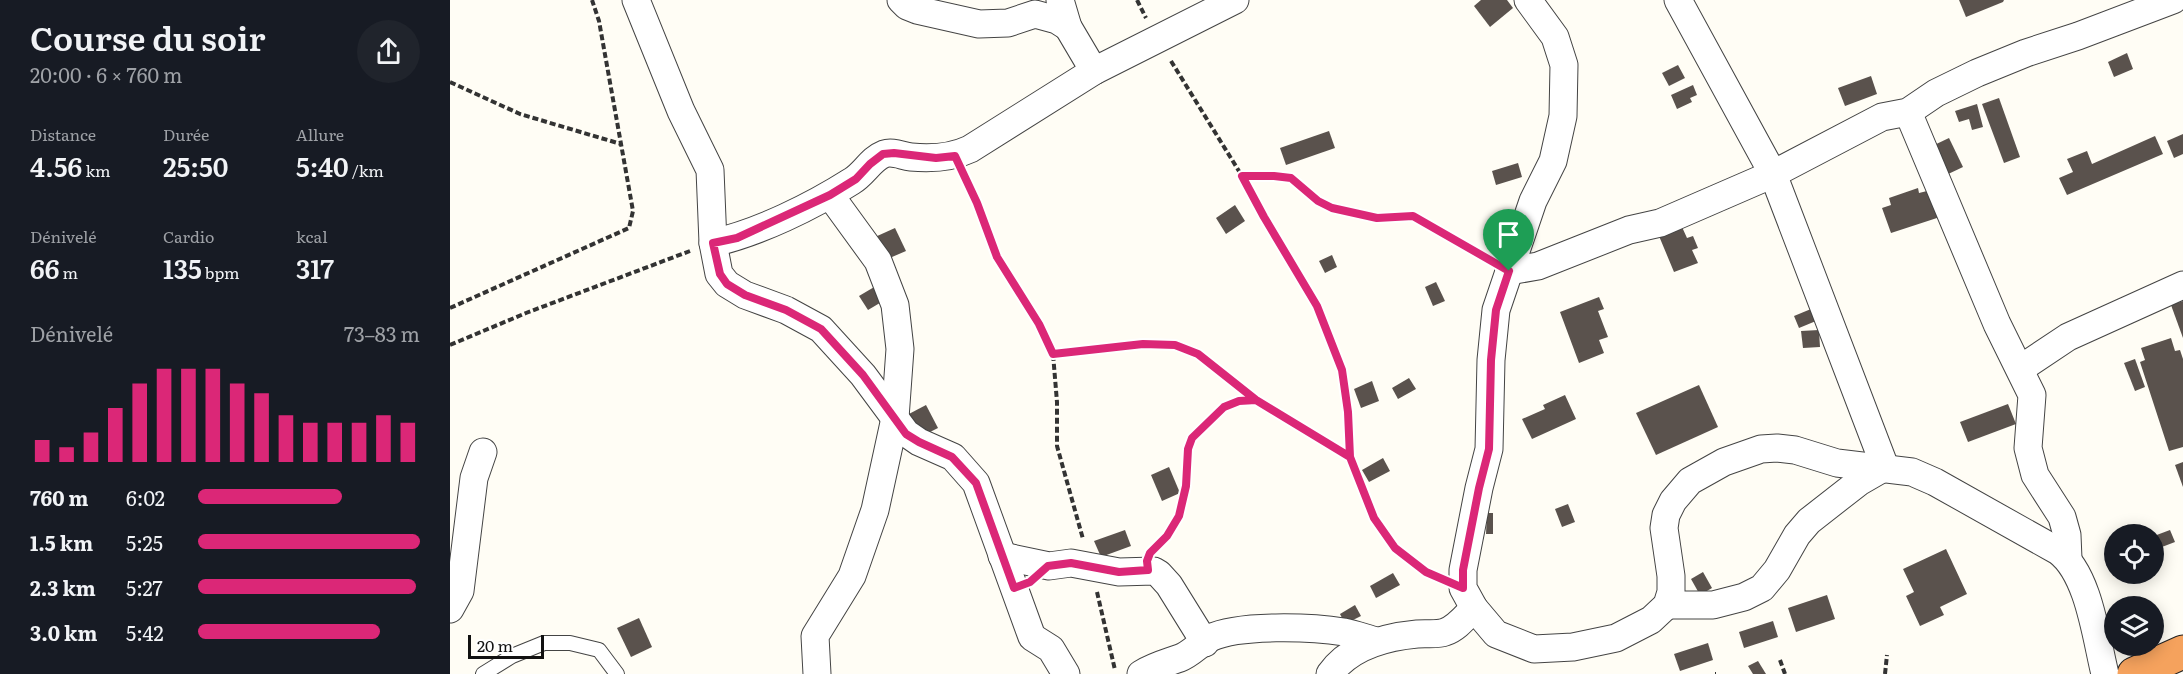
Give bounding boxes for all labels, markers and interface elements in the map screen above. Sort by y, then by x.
text: Course du soir [30,12,266,61]
button: share [357,20,420,83]
text: 20:00 · 6 × 760 m [30,59,182,89]
text: Distance [30,122,96,146]
text: Durée [163,122,209,146]
text: Allure [296,122,344,146]
text: 4.56 [30,146,82,185]
text: 25:50 [163,146,228,185]
text: 5:40 [296,146,349,185]
text: km [82,158,111,182]
text: /km [349,158,384,182]
pin [1483,209,1534,271]
icon: arrive [1492,218,1525,251]
text: Dénivelé [30,224,96,248]
text: Cardio [163,224,214,248]
text: kcal [296,224,328,248]
text: 66 [30,248,59,287]
text: 135 [163,248,202,287]
text: 317 [296,248,334,287]
text: m [59,260,78,284]
text: bpm [202,260,240,284]
text: Dénivelé [30,318,113,348]
text: 73–83 m [344,318,420,348]
text: 760 m [30,482,89,512]
text: 6:02 [126,482,165,512]
map controls [2104,524,2164,656]
button: locate [2104,524,2164,584]
text: 1.5 km [30,527,93,557]
text: 5:25 [126,527,163,557]
text: 2.3 km [30,572,96,602]
text: 5:27 [126,572,163,602]
button: layers [2104,596,2164,656]
text: 3.0 km [30,617,97,647]
text: 5:42 [126,617,164,647]
scale bar [468,632,544,660]
text: 20 m [477,633,513,657]

